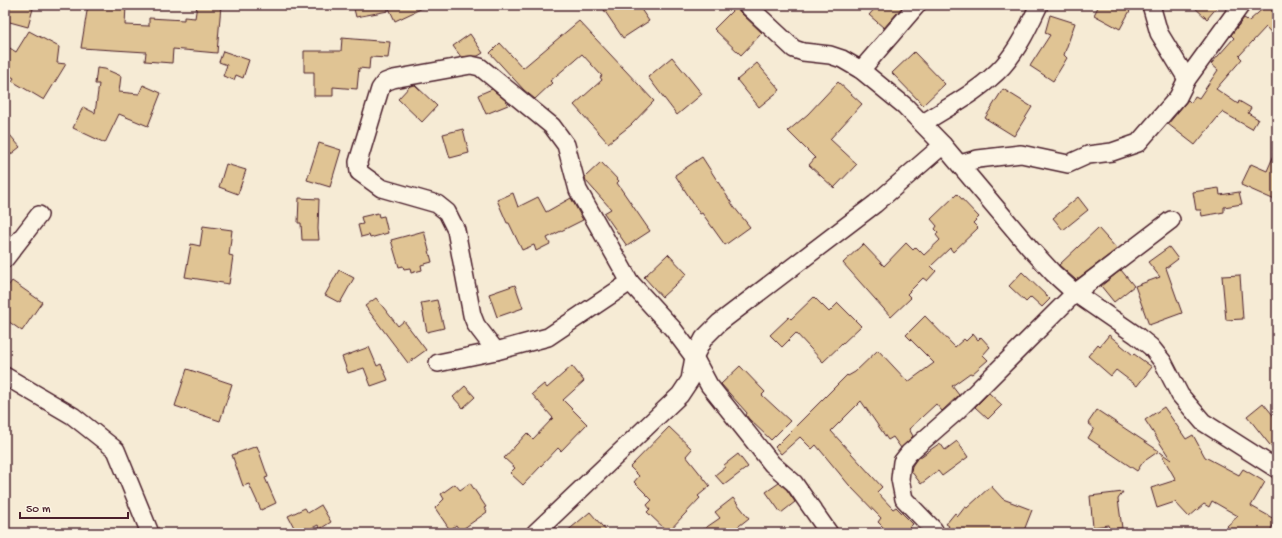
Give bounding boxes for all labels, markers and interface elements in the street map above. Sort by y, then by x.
scale bar [20,494,128,520]
text: 50 m [26,503,51,517]

